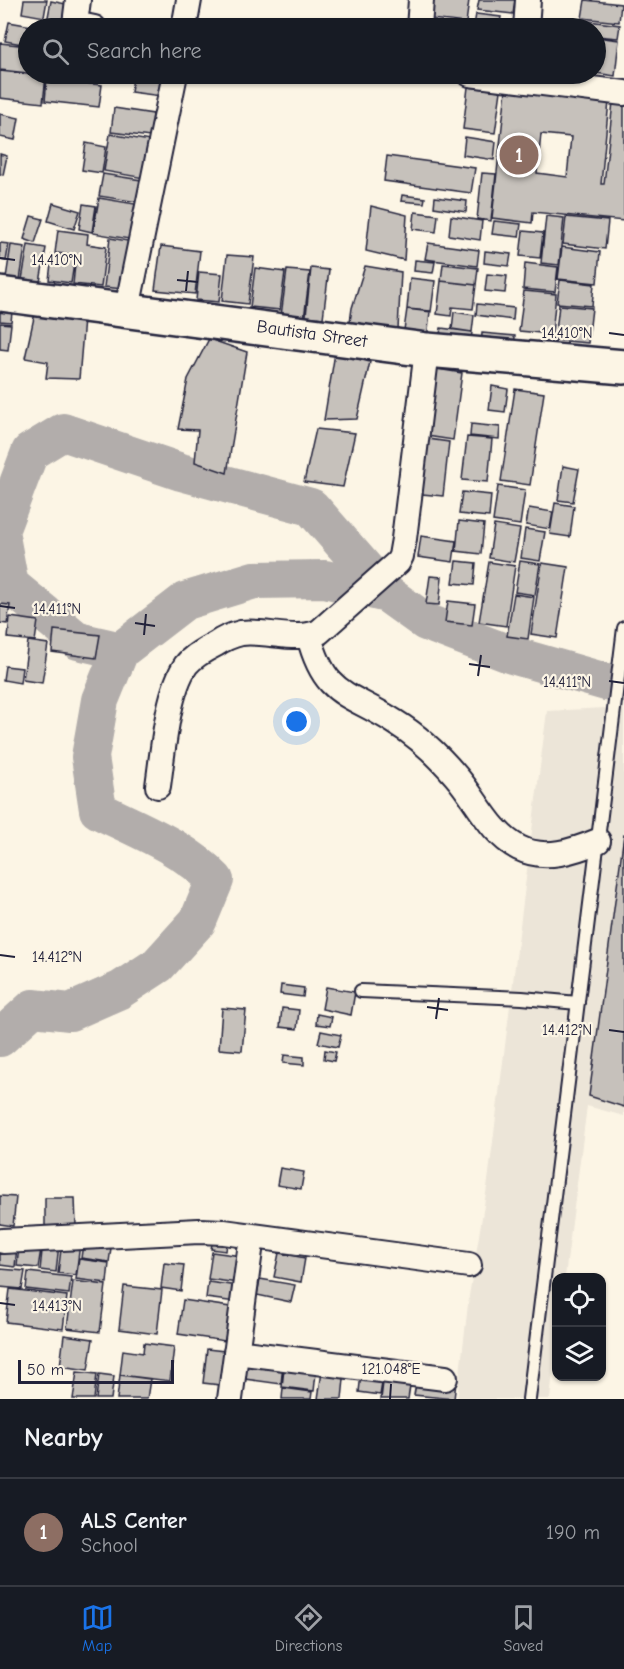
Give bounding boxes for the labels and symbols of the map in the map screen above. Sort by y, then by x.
pin: 1 [500,132,538,178]
text: 14.410°N [31,251,83,269]
street label: Bautista Street [255,316,369,352]
text: 14.410°N [541,324,593,342]
text: 14.411°N [33,600,81,618]
text: 14.411°N [543,673,591,691]
your location [282,707,311,736]
text: 14.412°N [32,948,82,966]
text: 14.412°N [542,1021,592,1039]
text: 14.413°N [32,1297,82,1315]
scale bar [18,1357,174,1384]
text: 121.048°E [362,1360,420,1378]

